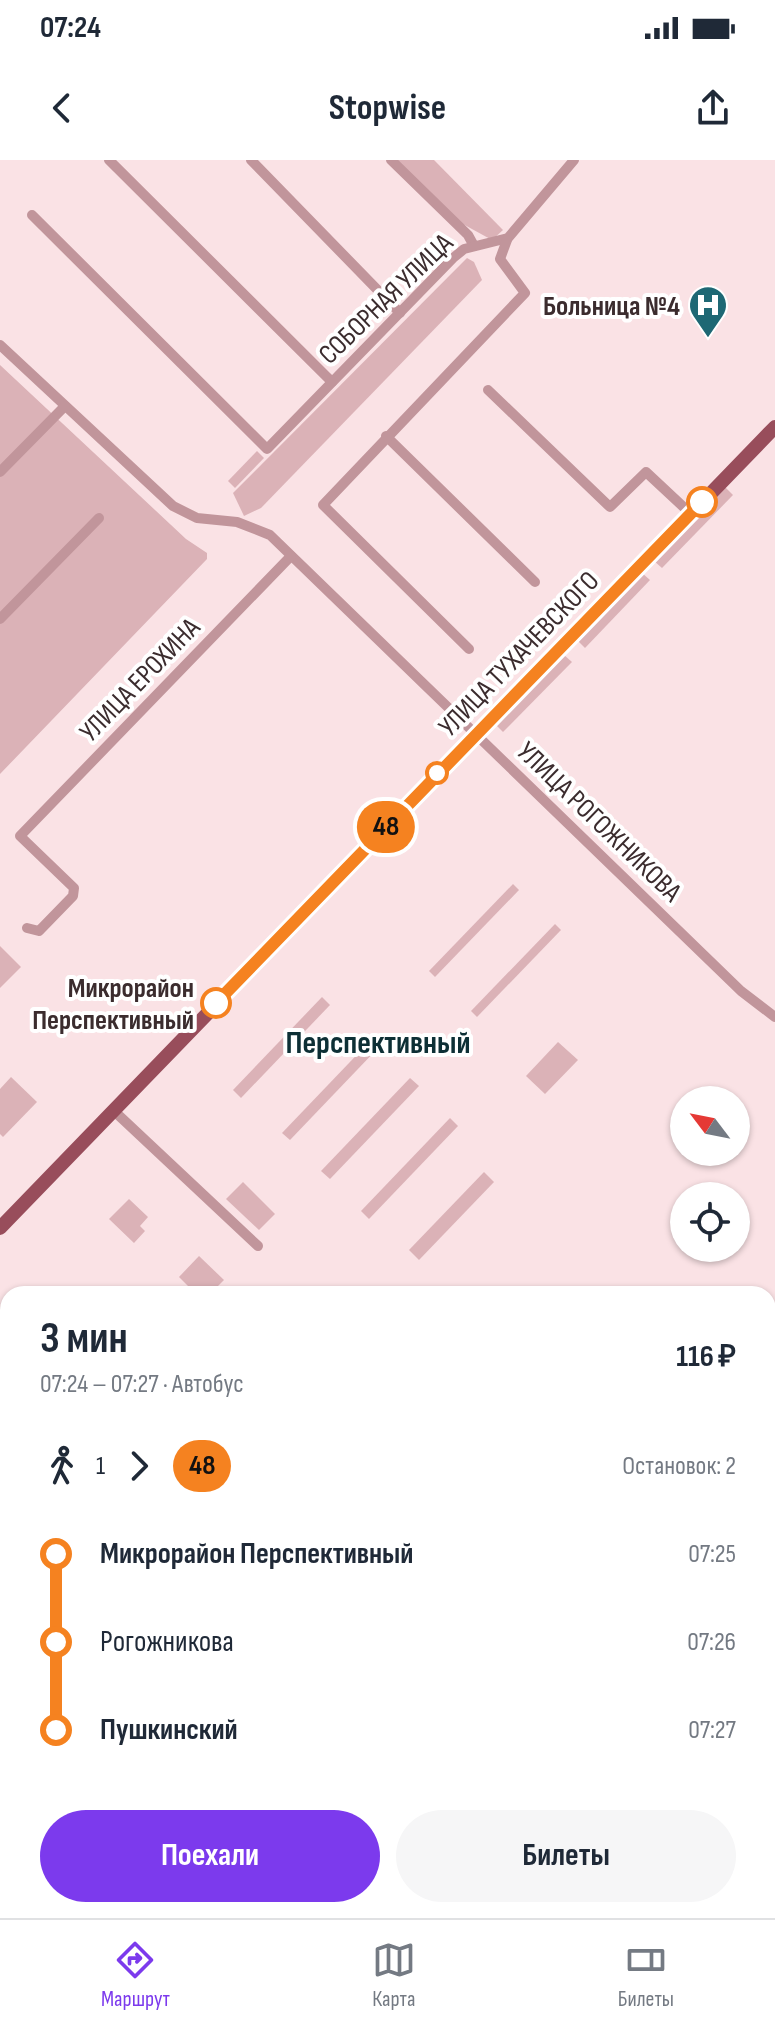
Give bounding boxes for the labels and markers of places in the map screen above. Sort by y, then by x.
hospital icon: Больница №4 [687,284,729,339]
place label: Больница №4 [543,290,680,323]
unlabelled marker [687,487,717,517]
unlabelled marker [426,762,448,784]
place label: Микрорайон Перспективный [32,972,194,1037]
marker: Микрорайон Перспективный [201,988,231,1018]

